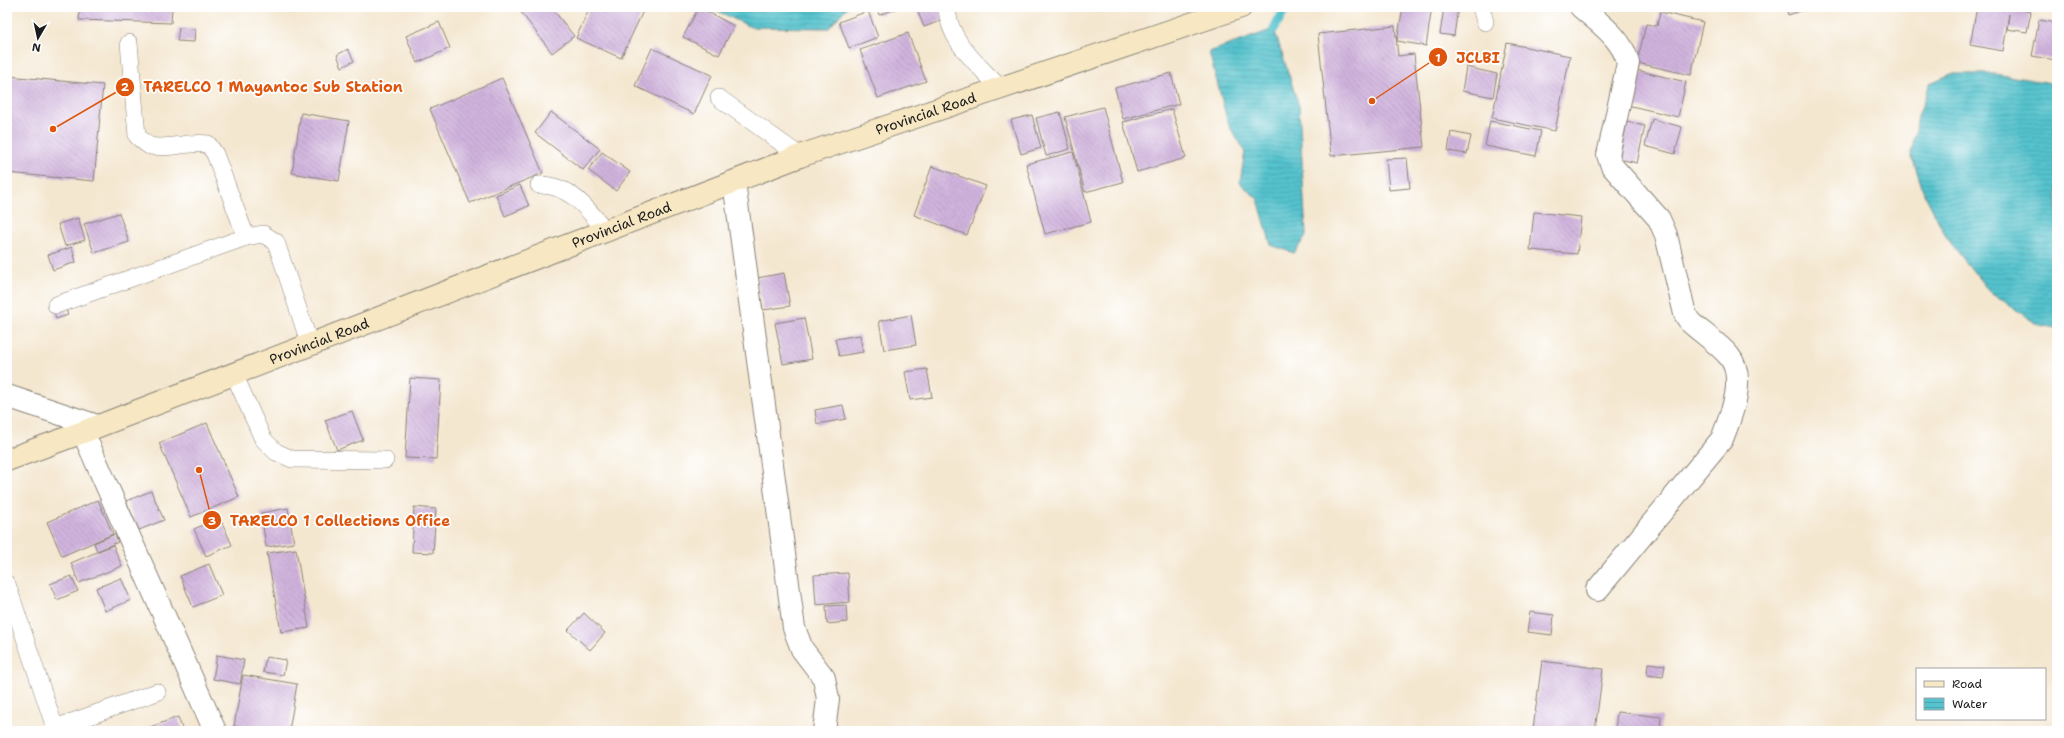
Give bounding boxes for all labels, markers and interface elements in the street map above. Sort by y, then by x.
north arrow [18,18,58,58]
text: N [31,39,42,55]
callout: JCLBI [1428,44,1508,71]
text: JCLBI [1456,48,1500,68]
text: 1 [1435,50,1441,66]
callout: TARELCO 1 Mayantoc Sub Station [115,73,410,100]
text: TARELCO 1 Mayantoc Sub Station [143,77,403,97]
text: 2 [121,79,130,95]
street label: Provincial Road [873,88,979,139]
street label: Provincial Road [569,197,674,252]
street label: Provincial Road [267,314,372,368]
callout: TARELCO 1 Collections Office [202,507,458,534]
text: TARELCO 1 Collections Office [230,511,450,531]
text: 3 [208,513,216,529]
legend [1916,668,2046,720]
text: Road [1952,676,1983,692]
text: Water [1952,696,1988,712]

